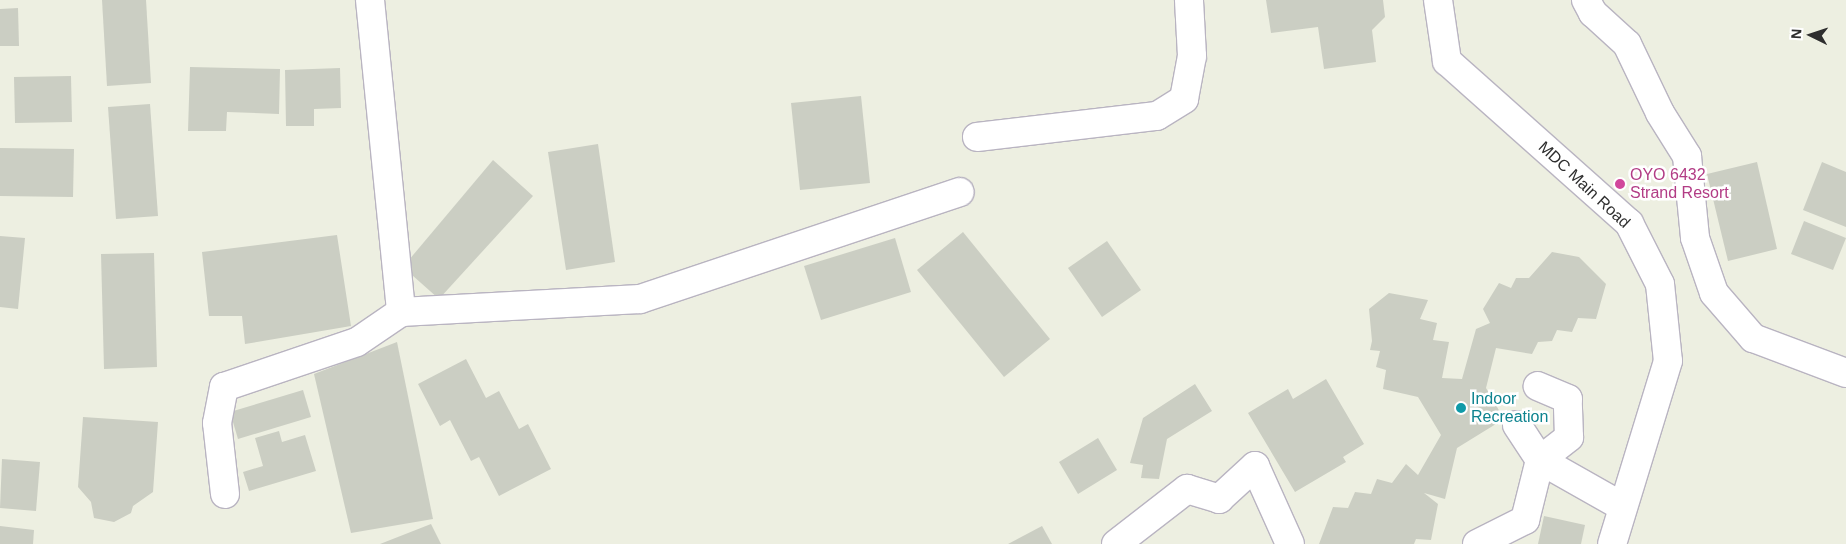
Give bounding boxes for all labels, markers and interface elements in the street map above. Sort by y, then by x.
north arrow [1786,10,1836,60]
text: N [1788,28,1804,40]
street label: MDC Main Road [1534,138,1634,232]
place label: OYO 6432 Strand Resort [1630,165,1729,203]
marker: OYO 6432 Strand Resort [1614,178,1626,190]
place label: Indoor Recreation [1471,389,1548,427]
marker: Indoor Recreation [1455,402,1467,414]

